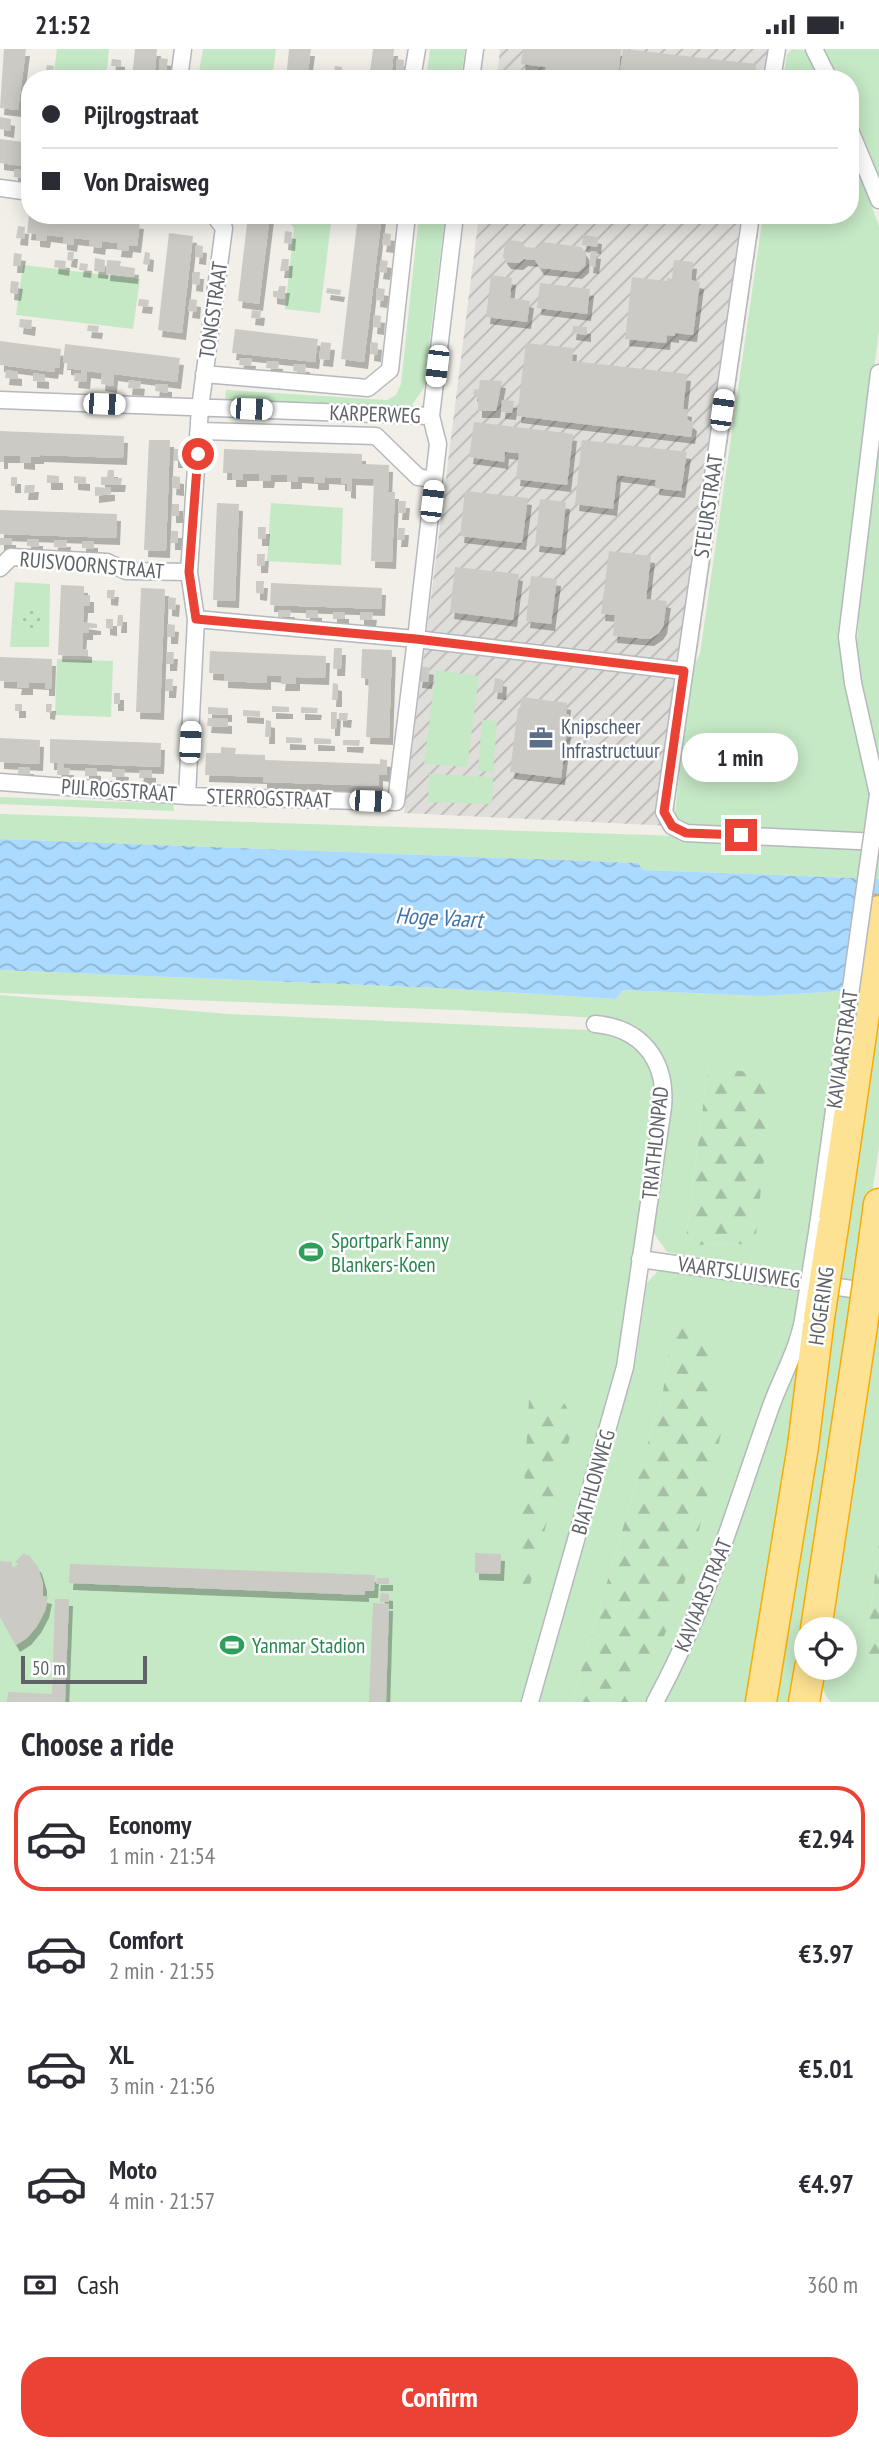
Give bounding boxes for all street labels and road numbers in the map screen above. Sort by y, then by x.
street label: TONGSTRAAT [193,259,233,360]
street label: KARPERWEG [329,399,421,429]
street label: STEURSTRAAT [687,452,729,560]
street label: RUISVOORNSTRAAT [19,545,166,585]
street label: PIJLROGSTRAAT [60,773,178,808]
street label: STERROGSTRAAT [206,782,332,814]
street label: KAVIAARSTRAAT [820,987,864,1110]
street label: TRIATHLONPAD [636,1085,674,1201]
street label: VAARTSLUISWEG [675,1250,802,1294]
street label: HOGERING [802,1265,840,1347]
street label: BIATHLONWEG [565,1426,621,1538]
street label: KAVIAARSTRAAT [668,1534,738,1656]

